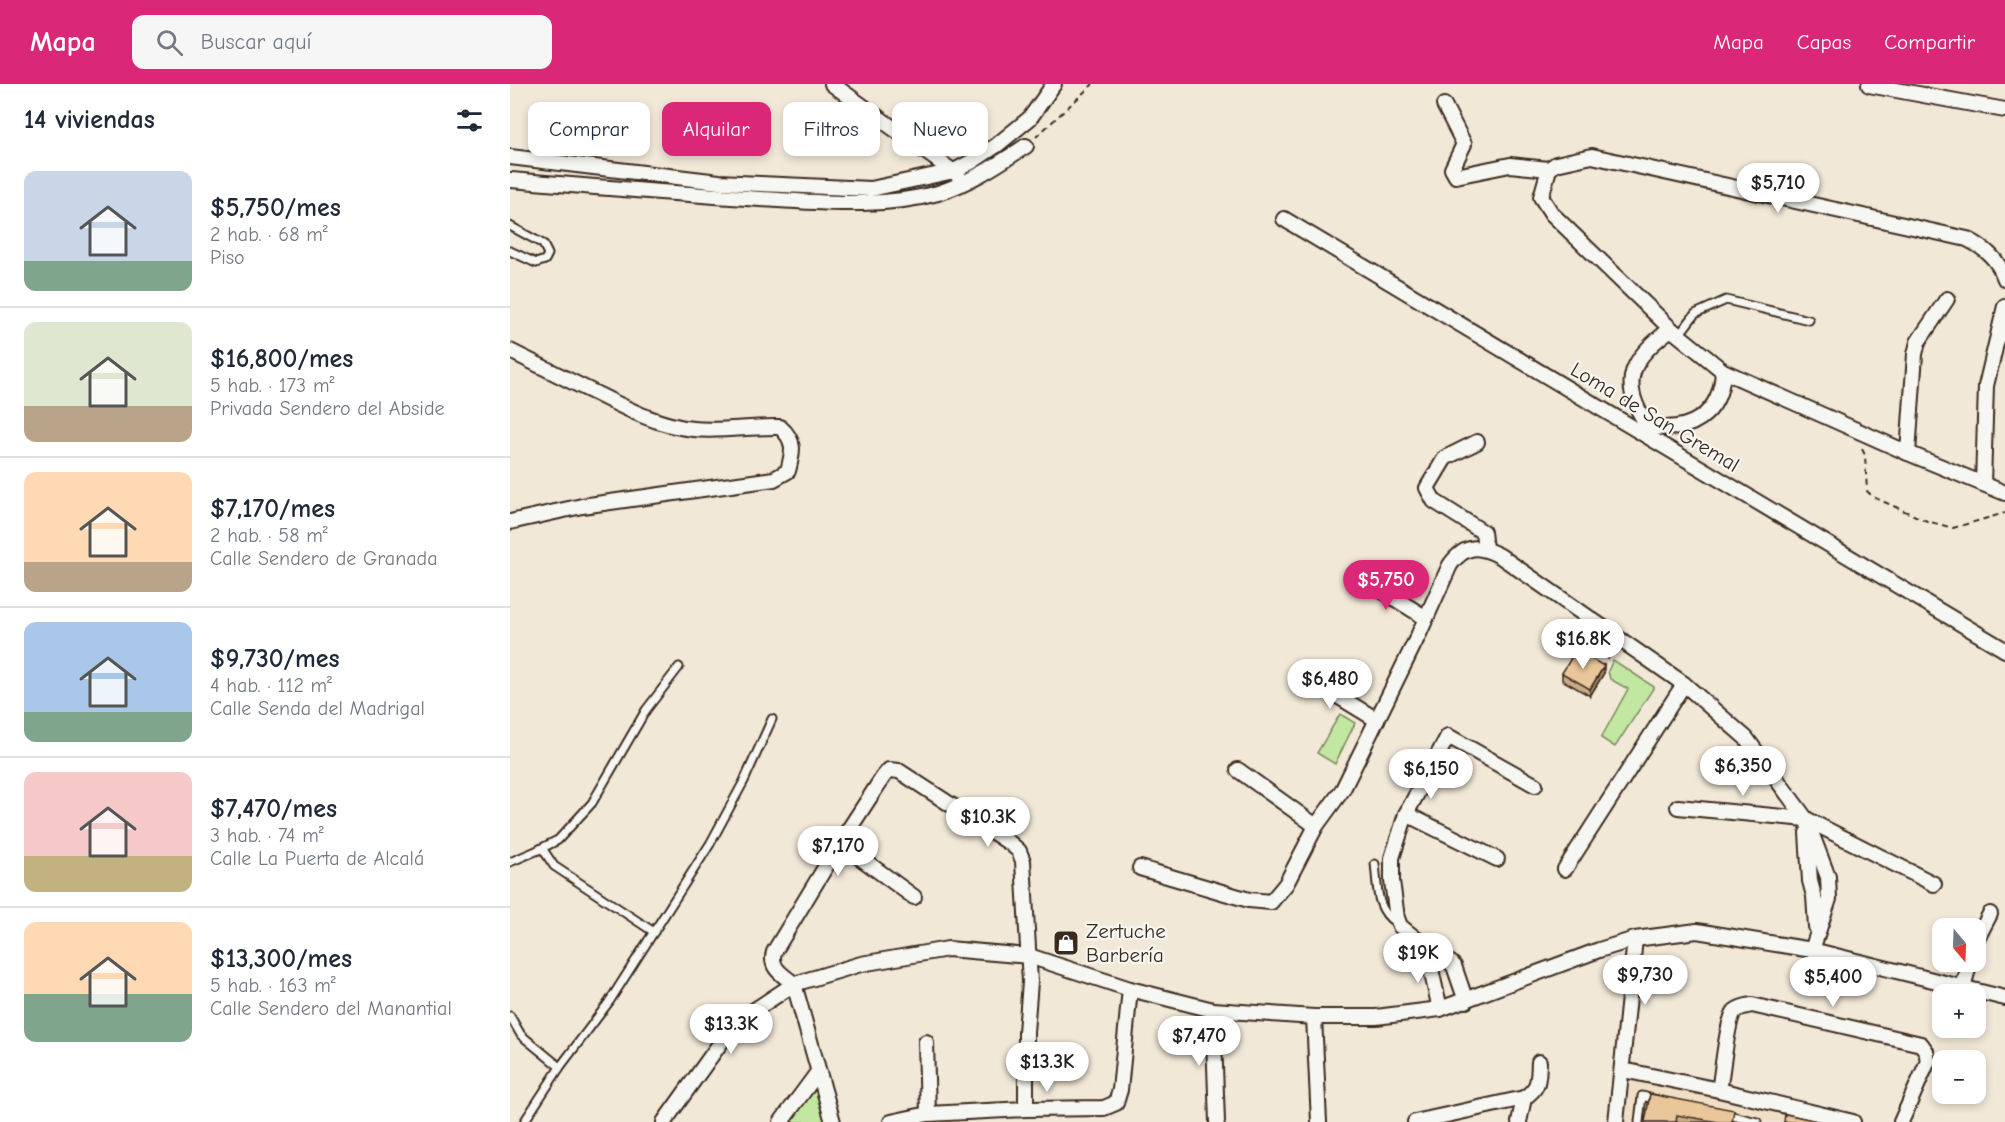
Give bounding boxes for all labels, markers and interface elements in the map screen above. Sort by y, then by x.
search box [132,15,552,69]
text: Mapa [30,26,96,58]
icon: search [153,26,186,59]
text: Buscar aquí [201,29,312,55]
text: Mapa [1713,30,1764,54]
text: Capas [1797,30,1851,54]
text: Compartir [1884,30,1975,54]
chip: Comprar [528,102,650,156]
chip: Alquilar [662,102,771,156]
chip: Filtros [783,102,880,156]
chip: Nuevo [892,102,988,156]
icon: filters [453,104,486,137]
text: 14 viviendas [24,105,155,135]
pin: $5,710 [1729,163,1827,214]
text: $5,710 [1751,171,1805,194]
text: $5,750/mes [210,193,341,223]
icon: home [72,195,144,267]
text: 2 hab. · 68 m² [210,223,328,246]
text: Piso [210,246,245,269]
text: $16,800/mes [210,344,353,374]
icon: home [72,346,144,418]
street label: Loma de San Gremal [1566,357,1744,477]
text: 5 hab. · 173 m² [210,374,334,397]
text: Privada Sendero del Abside [210,397,445,420]
text: $7,170/mes [210,494,335,524]
icon: home [72,496,144,568]
text: 2 hab. · 58 m² [210,524,328,547]
text: Calle Sendero de Granada [210,547,437,570]
pin: $5,750 [1337,560,1435,611]
text: $5,750 [1357,568,1415,591]
pin: $16.8K [1534,619,1632,670]
text: $16.8K [1555,627,1611,650]
text: $9,730/mes [210,644,340,674]
icon: home [72,646,144,718]
pin: $6,480 [1281,659,1379,710]
text: $6,480 [1301,667,1359,690]
text: 4 hab. · 112 m² [210,674,332,697]
text: Calle Senda del Madrigal [210,697,425,720]
pin: $6,350 [1694,746,1792,797]
pin: $6,150 [1382,749,1480,800]
text: $6,350 [1714,754,1772,777]
text: $6,150 [1403,757,1459,780]
text: $7,470/mes [210,794,337,824]
icon: home [72,796,144,868]
pin: $10.3K [939,797,1037,848]
text: $10.3K [960,805,1016,828]
text: 3 hab. · 74 m² [210,824,324,847]
pin: $7,170 [789,826,887,877]
text: $7,170 [811,834,865,857]
text: Calle La Puerta de Alcalá [210,847,424,870]
north arrow [1932,918,1986,972]
map controls [1932,918,1986,1104]
place label: Zertuche Barbería [1086,919,1166,967]
shop icon: Zertuche Barbería [1051,928,1081,958]
pin: $19K [1382,933,1454,984]
text: $19K [1397,941,1439,964]
text: $13,300/mes [210,944,352,974]
icon: home [72,946,144,1018]
pin: $9,730 [1596,955,1694,1006]
pin: $5,400 [1784,957,1882,1008]
text: $9,730 [1617,963,1673,986]
text: $5,400 [1804,965,1862,988]
text: 5 hab. · 163 m² [210,974,336,997]
button: + [1932,984,1986,1038]
text: Calle Sendero del Manantial [210,997,452,1020]
pin: $13.3K [682,1004,780,1055]
text: $13.3K [704,1012,758,1035]
pin: $7,470 [1150,1016,1248,1067]
text: $7,470 [1172,1024,1226,1047]
pin: $13.3K [998,1042,1096,1093]
text: $13.3K [1020,1050,1074,1073]
button: − [1932,1050,1986,1104]

